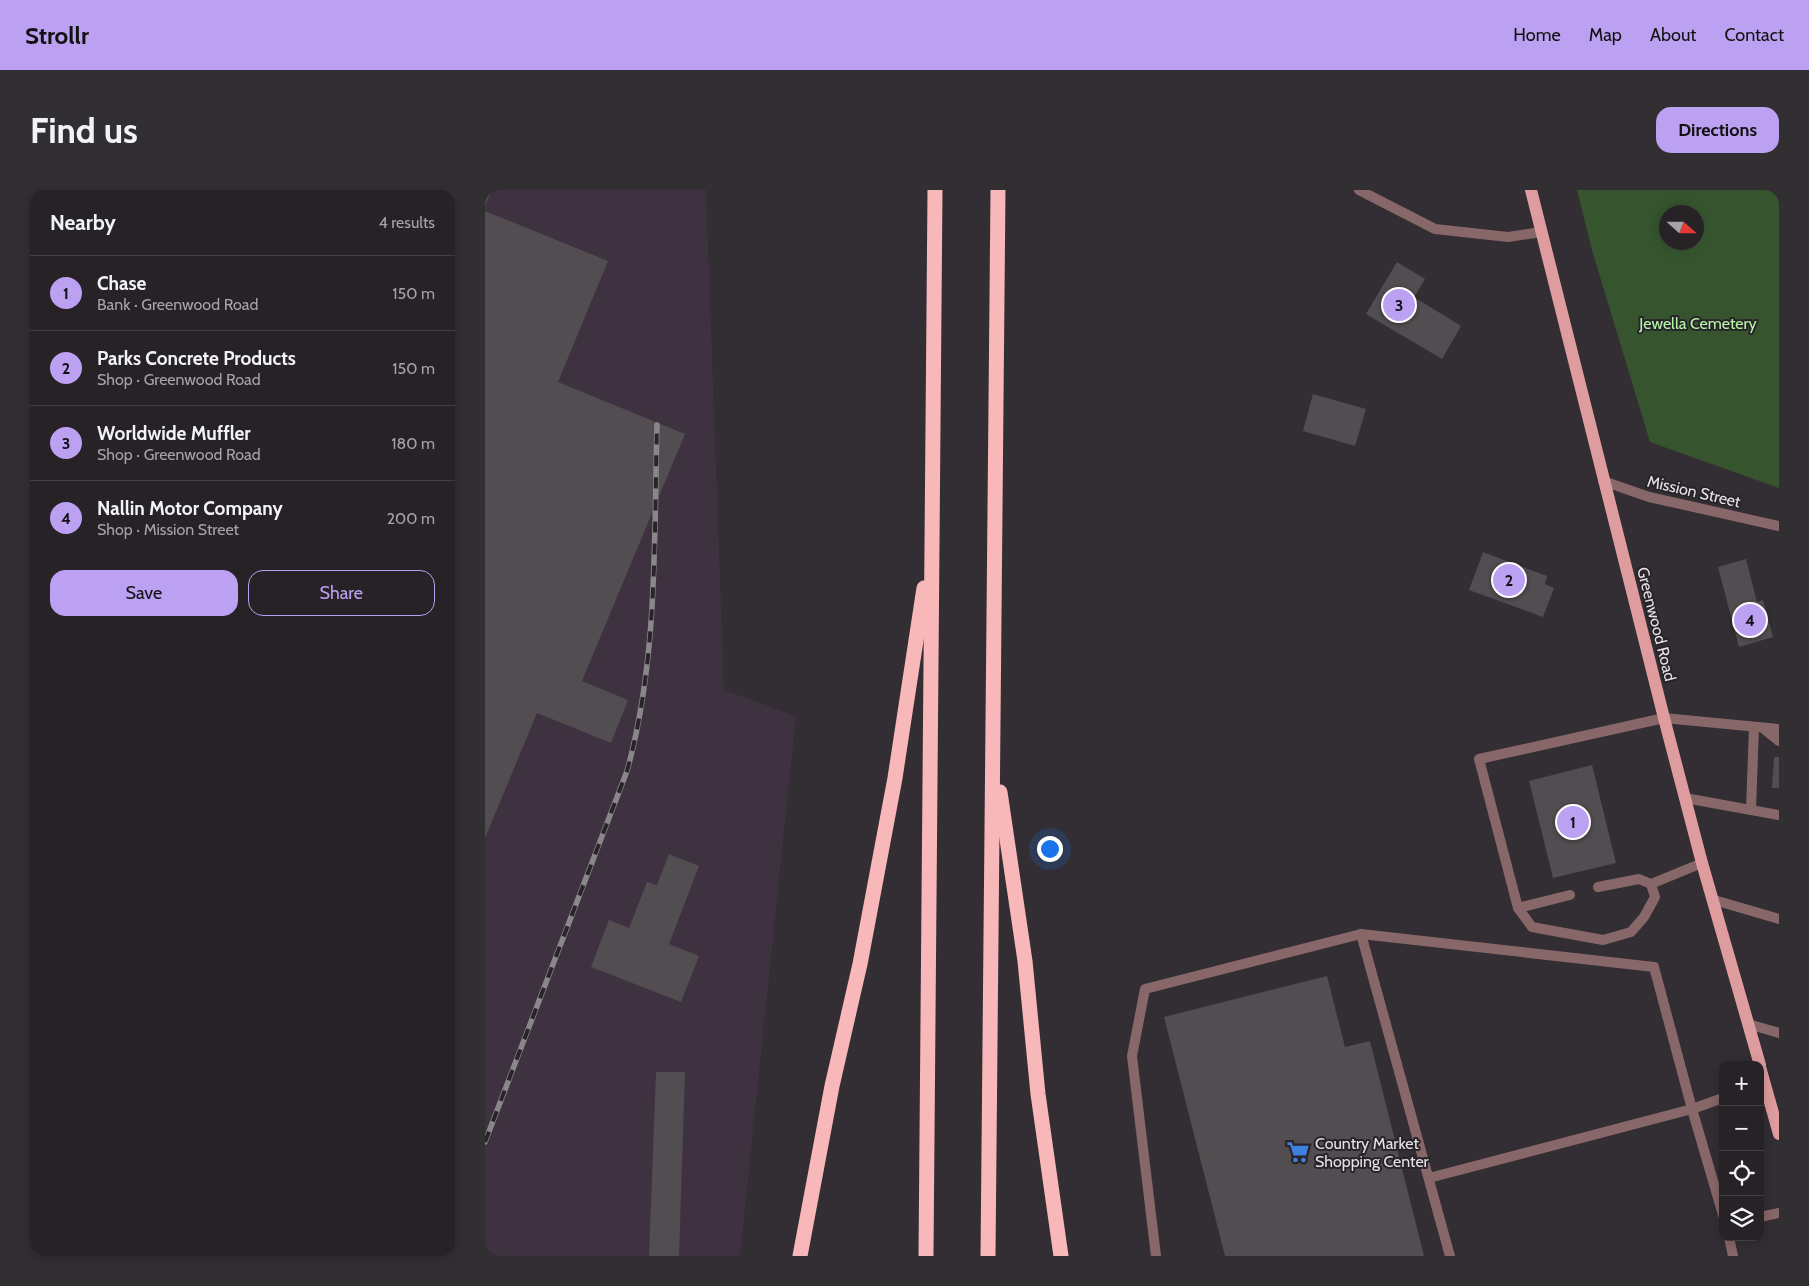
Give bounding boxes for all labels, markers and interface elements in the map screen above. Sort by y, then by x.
text: Strollr [25,21,89,50]
text: Home [1513,24,1561,46]
text: Map [1589,24,1622,46]
text: About [1650,24,1696,46]
text: Contact [1724,24,1784,46]
button: Directions [1656,107,1779,153]
text: Find us [30,109,138,152]
north arrow [1659,205,1704,250]
text: Nearby [50,210,116,235]
text: 4 results [378,213,435,232]
text: Chase [97,272,146,295]
text: 1 [63,284,69,303]
text: 150 m [392,284,435,303]
pin: 3 [1383,286,1415,324]
text: Bank · Greenwood Road [97,295,258,314]
park label: Jewella Cemetery [1638,314,1757,333]
text: Parks Concrete Products [97,347,296,370]
text: 2 [62,359,70,378]
text: 150 m [392,359,435,378]
text: Shop · Greenwood Road [97,370,261,389]
text: Worldwide Muffler [97,422,251,445]
text: 3 [62,434,70,453]
text: 180 m [391,434,435,453]
text: Shop · Greenwood Road [97,445,261,464]
street label: Mission Street [1645,472,1743,512]
text: Nallin Motor Company [97,497,283,520]
text: 4 [61,509,71,528]
text: 200 m [387,509,435,528]
text: Shop · Mission Street [97,520,239,539]
pin: 2 [1493,561,1525,599]
street label: Greenwood Road [1633,565,1680,683]
button: Save [50,570,238,616]
button: Share [248,570,435,616]
pin: 4 [1734,601,1766,639]
pin: 1 [1557,803,1589,841]
your location [1037,836,1063,862]
map controls [1719,1061,1764,1241]
button: + [1719,1061,1764,1106]
button: − [1719,1106,1764,1151]
place label: Country Market Shopping Center [1315,1134,1430,1171]
supermarket icon: Country Market Shopping Center [1285,1139,1311,1165]
button: locate [1719,1151,1764,1196]
button: layers [1719,1196,1764,1241]

